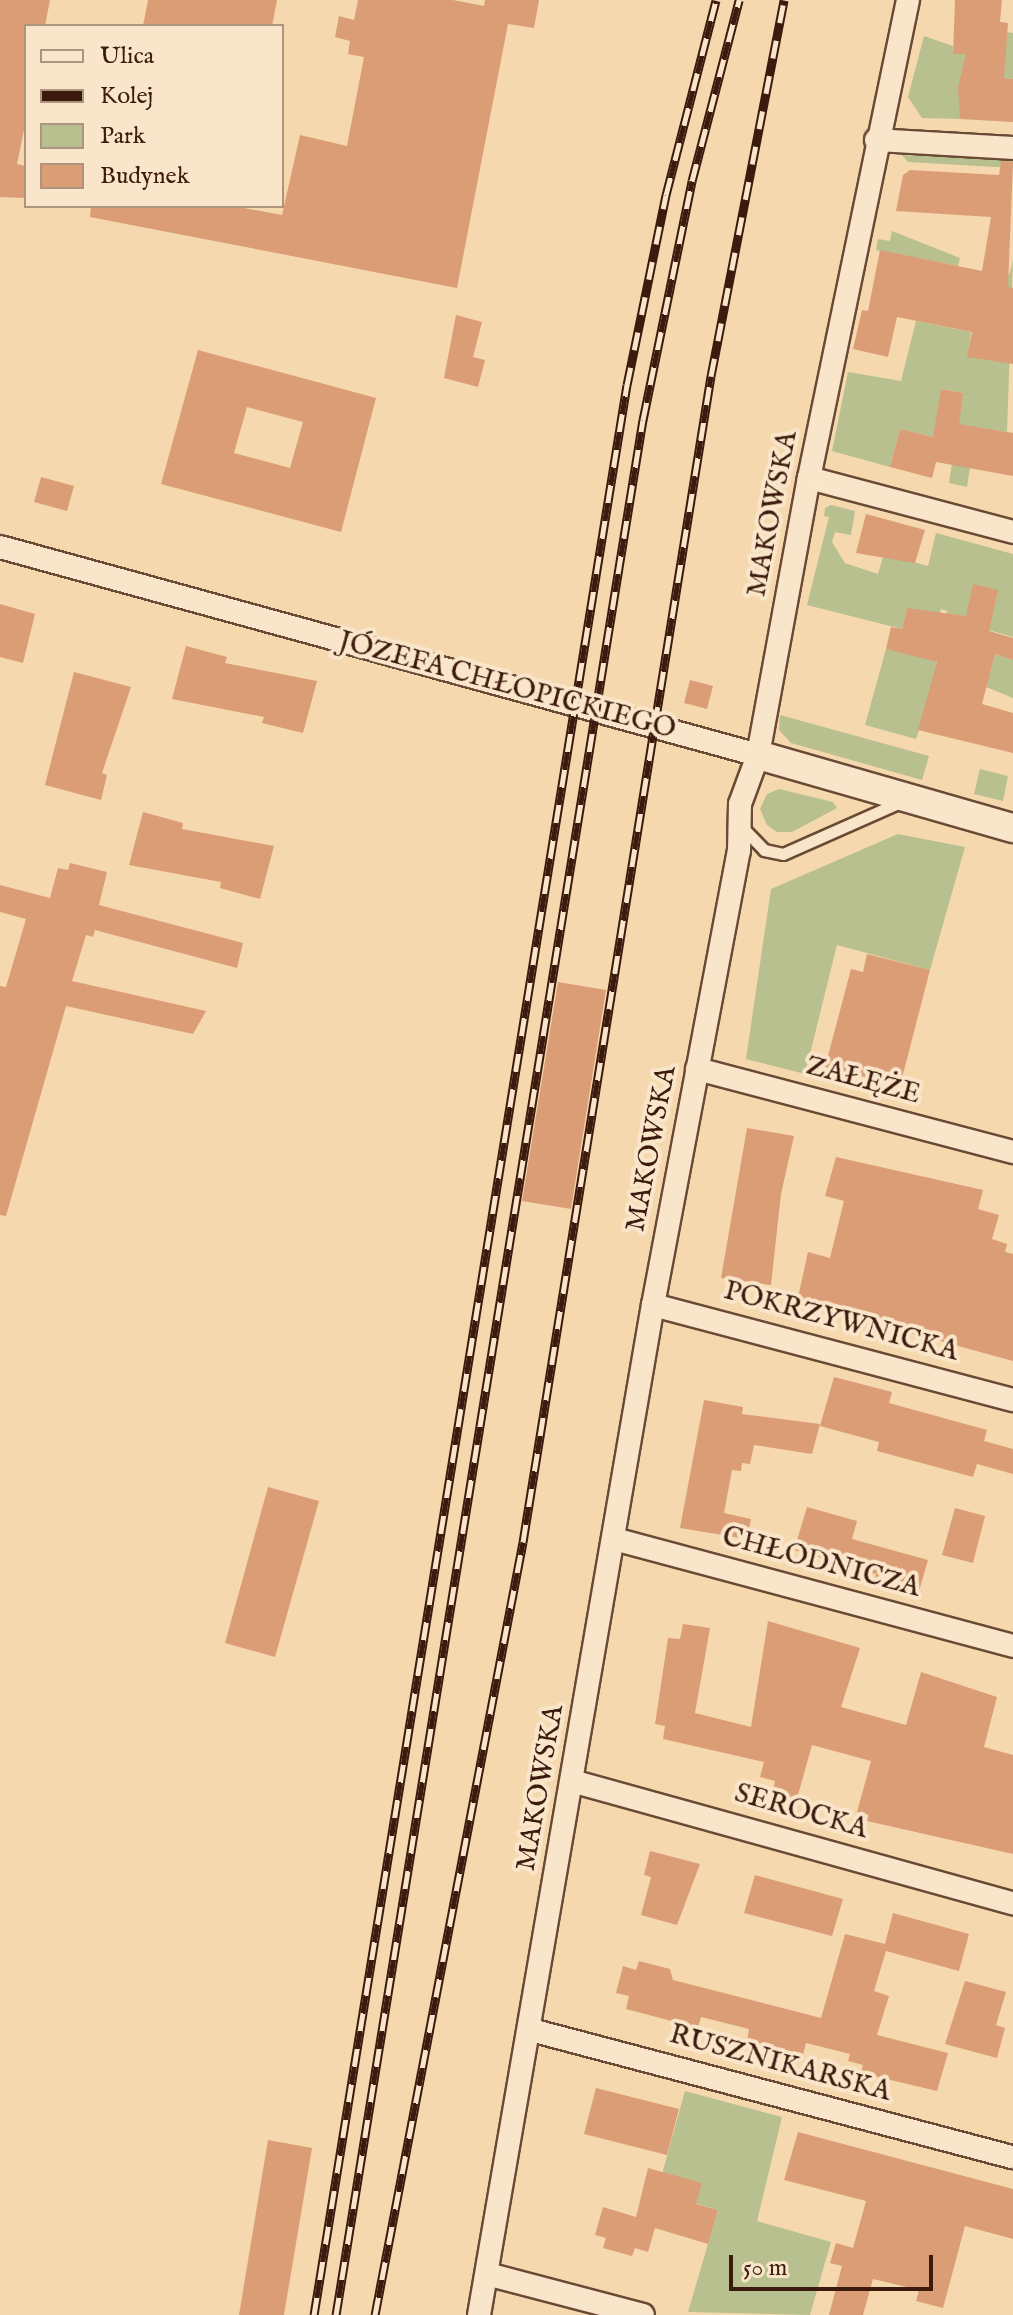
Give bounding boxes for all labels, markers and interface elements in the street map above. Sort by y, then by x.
legend [24,24,284,208]
text: Ulica [100,41,154,72]
text: Kolej [100,81,153,112]
text: Park [100,121,146,152]
text: Budynek [100,161,189,192]
street label: MAKOWSKA [740,428,806,600]
street label: JÓZEFA CHŁOPICKIEGO [335,625,679,747]
street label: ZAŁĘŻE [802,1050,924,1112]
street label: MAKOWSKA [619,1063,685,1235]
street label: POKRZYWNICKA [720,1275,962,1369]
street label: CHŁODNICZA [718,1520,924,1606]
street label: MAKOWSKA [510,1702,572,1874]
street label: SEROCKA [731,1777,871,1847]
street label: RUSZNIKARSKA [666,2018,894,2110]
scale bar [733,2239,937,2289]
text: 50 m [743,2253,787,2284]

